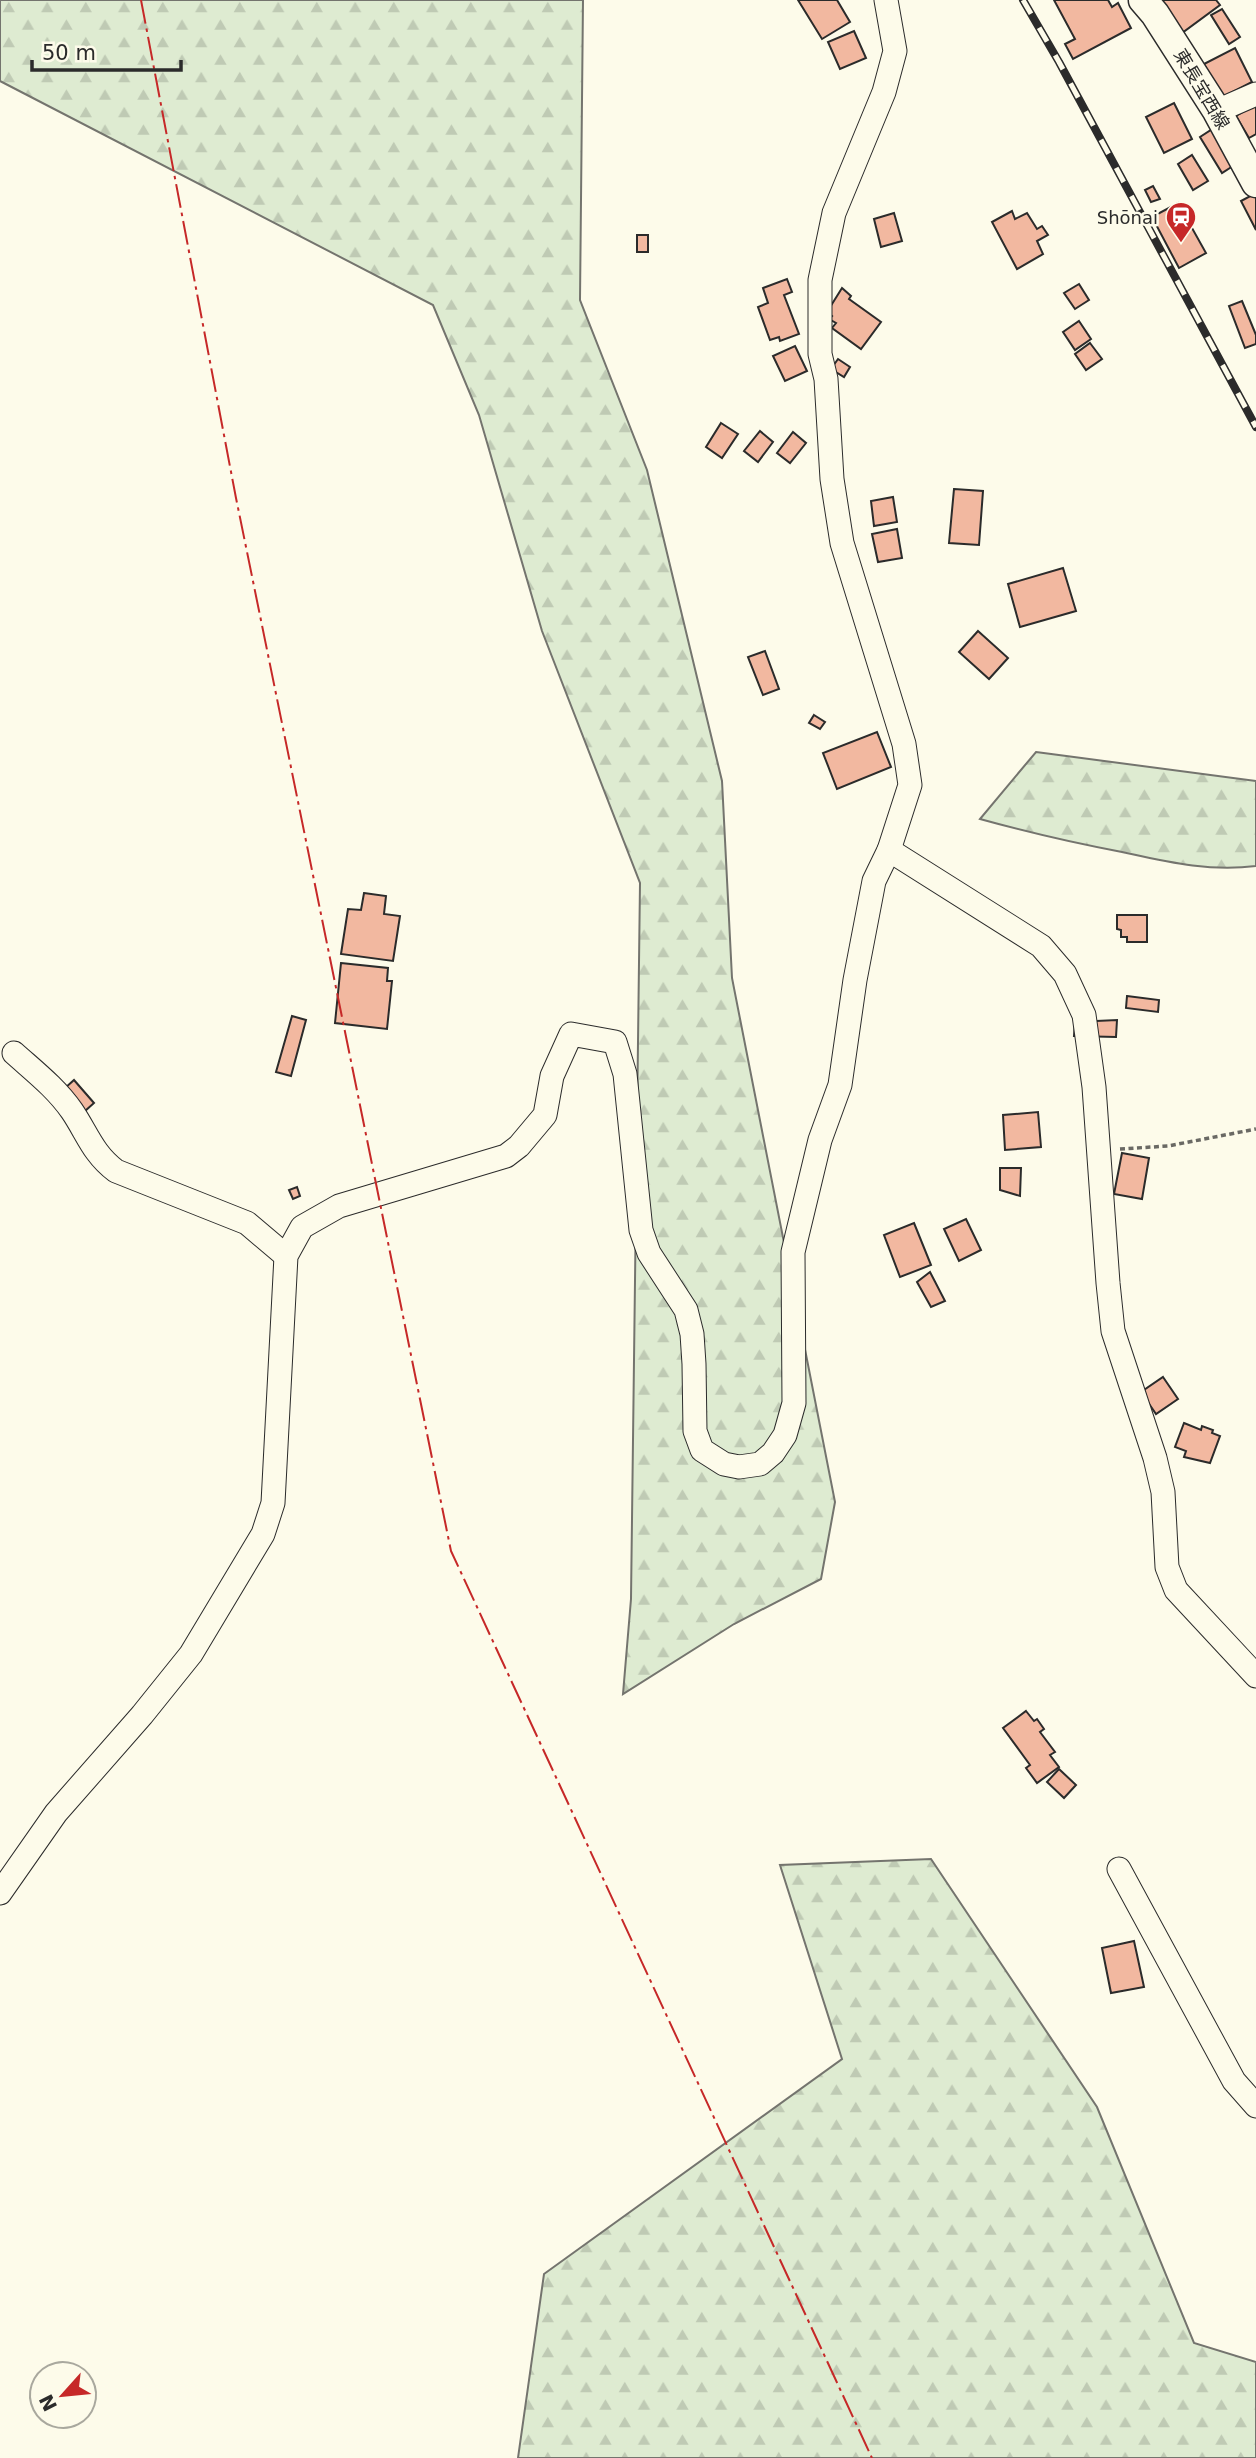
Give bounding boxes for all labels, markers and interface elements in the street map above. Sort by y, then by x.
scale bar [32,28,180,72]
text: 50 m [42,41,96,65]
street label: 東長宝西線 [1170,45,1234,133]
station icon: Shōnai [1164,200,1198,244]
place label: Shōnai [1097,207,1158,228]
north arrow [28,2360,98,2430]
text: N [34,2391,61,2415]

